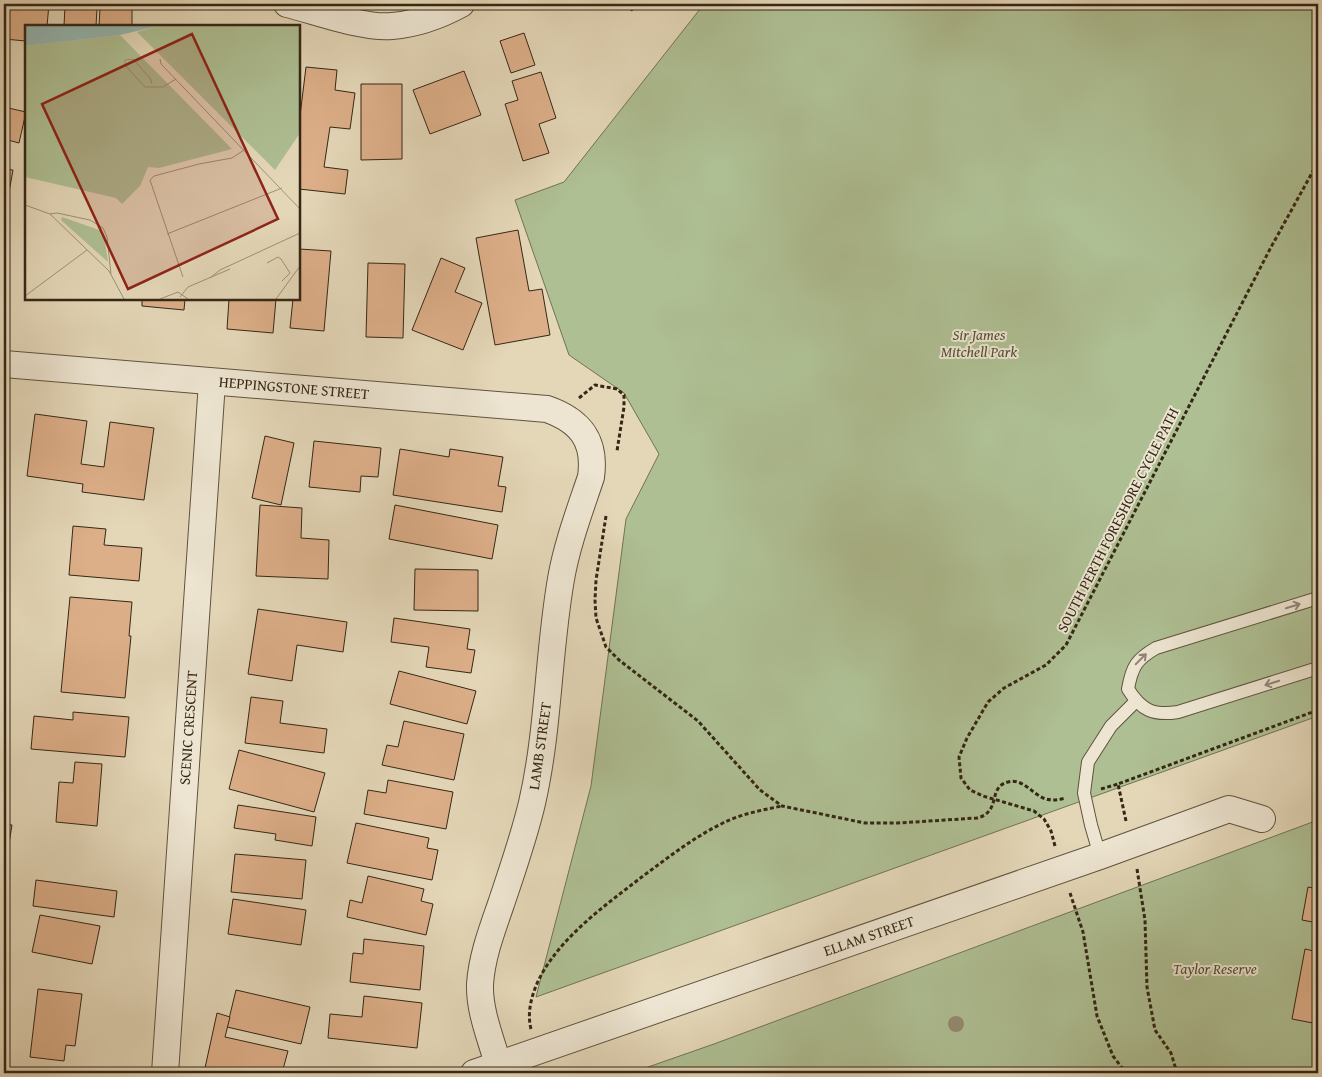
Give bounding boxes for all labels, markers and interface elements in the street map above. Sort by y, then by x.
inset map [25,25,300,300]
park label: Sir James Mitchell Park [941,324,1017,362]
street label: HEPPINGSTONE STREET [218,371,371,404]
street label: SOUTH PERTH FORESHORE CYCLE PATH [1052,404,1184,636]
one-way arrow [1285,600,1301,610]
one-way arrow [1135,653,1147,666]
street label: SCENIC CRESCENT [174,669,202,786]
one-way arrow [1264,678,1280,688]
street label: LAMB STREET [523,700,556,791]
street label: ELLAM STREET [820,910,918,961]
park label: Taylor Reserve [1173,958,1257,979]

